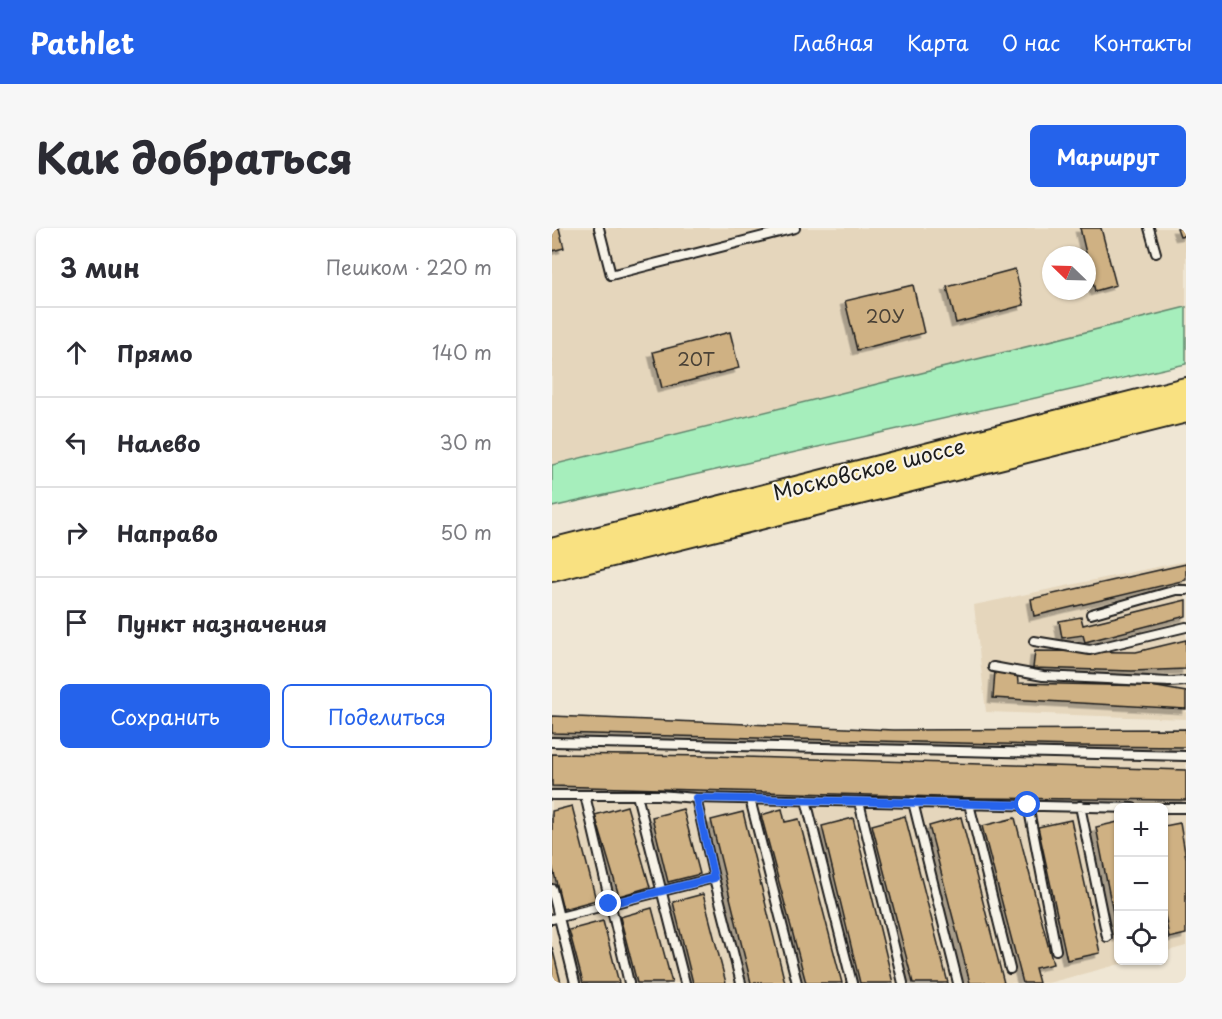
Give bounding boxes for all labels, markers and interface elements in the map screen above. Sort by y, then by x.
text: Pathlet [30,21,134,64]
text: Главная [793,26,874,58]
text: Карта [907,26,969,58]
text: О нас [1002,26,1060,58]
text: Контакты [1093,26,1192,58]
text: Как добраться [36,125,353,188]
button: Маршрут [1030,125,1186,187]
north arrow [1042,246,1096,300]
text: 3 мин [60,248,140,287]
text: Пешком · 220 m [326,252,492,282]
house number: 20У [866,302,904,329]
icon: ahead [60,336,93,369]
text: Прямо [117,336,192,369]
text: 140 m [432,337,492,367]
house number: 20Т [677,345,715,372]
icon: left [60,426,93,459]
text: Налево [117,426,200,459]
text: 30 m [439,427,492,457]
street label: Московское шоссе [769,429,968,507]
icon: right [60,516,93,549]
text: Направо [117,516,218,549]
text: 50 m [440,517,492,547]
icon: arrive [60,606,93,639]
text: Пункт назначения [117,606,327,639]
button: Сохранить [60,684,270,748]
button: Поделиться [282,684,492,748]
route start [1014,791,1040,817]
map controls [1114,803,1168,965]
button: + [1114,803,1168,857]
button: − [1114,857,1168,911]
route end [595,890,621,916]
button: locate [1114,911,1168,965]

